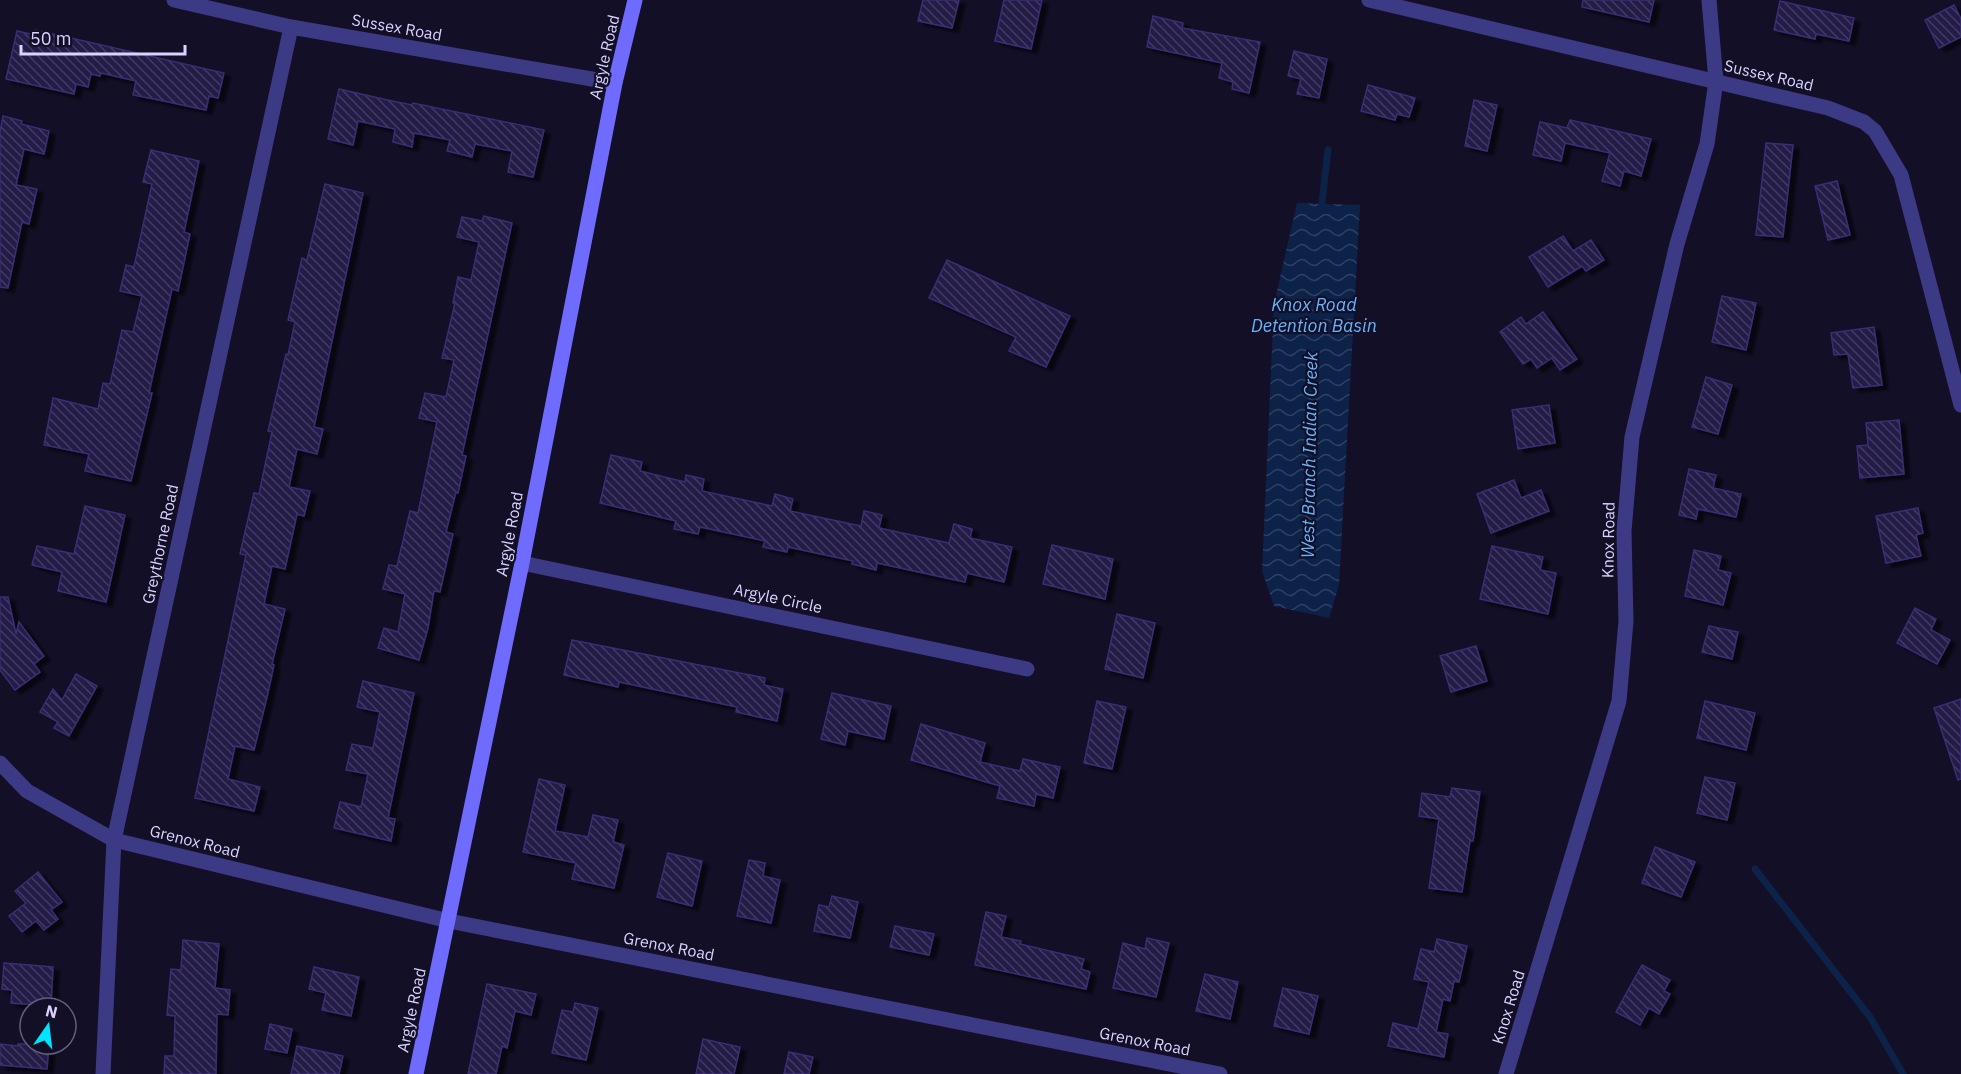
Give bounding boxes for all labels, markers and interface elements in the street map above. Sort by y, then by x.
street label: Sussex Road [350,9,444,45]
street label: Argyle Road [585,13,623,101]
scale bar [21,18,184,56]
text: 50 m [30,27,72,50]
street label: Sussex Road [1722,55,1816,95]
water label: Knox Road Detention Basin [1251,293,1377,337]
water label: West Branch Indian Creek [1296,351,1322,558]
street label: Greythorne Road [138,482,182,606]
street label: Argyle Road [491,490,527,578]
street label: Knox Road [1597,502,1619,578]
street label: Argyle Circle [732,579,824,617]
street label: Grenox Road [148,820,242,862]
street label: Grenox Road [622,927,716,965]
street label: Argyle Road [392,966,430,1054]
street label: Knox Road [1487,967,1529,1047]
north arrow [18,996,78,1056]
text: N [44,1000,60,1023]
street label: Grenox Road [1098,1022,1192,1060]

